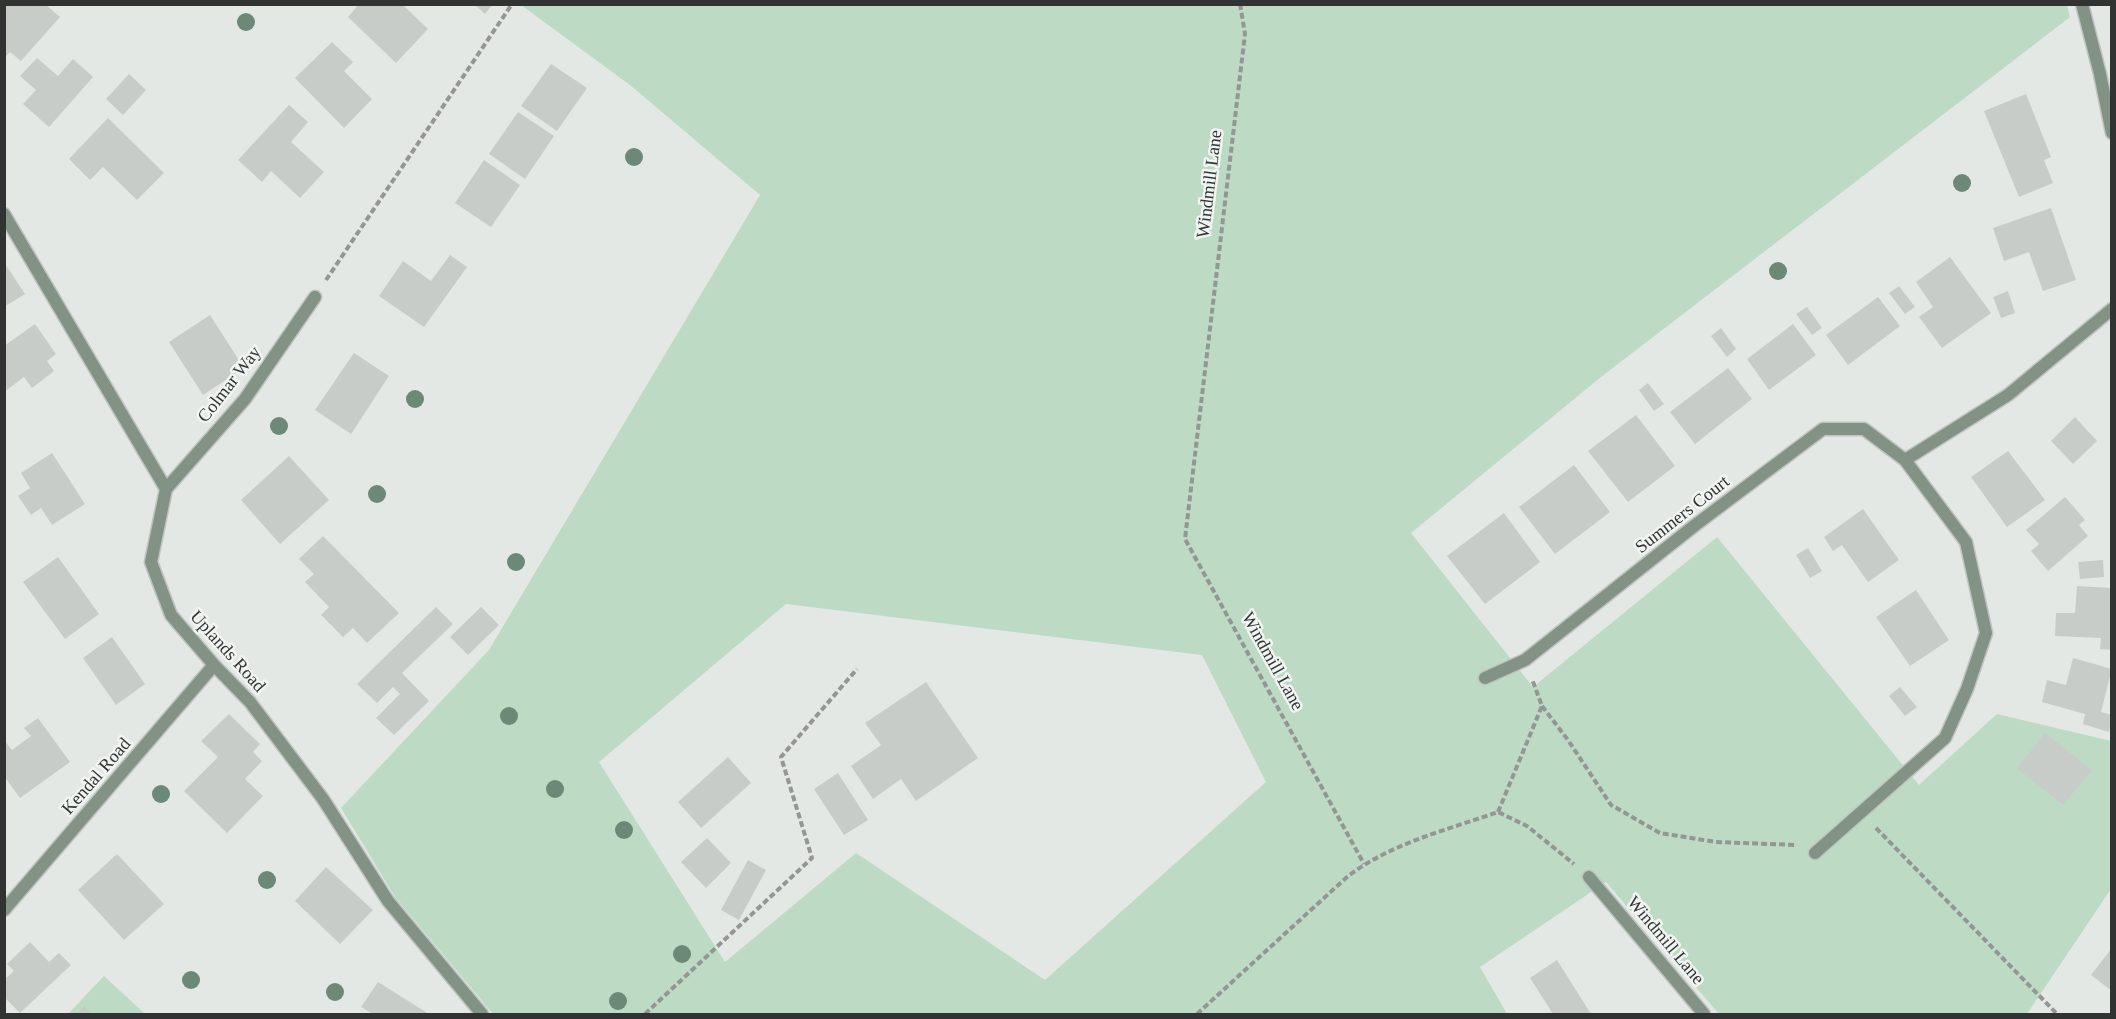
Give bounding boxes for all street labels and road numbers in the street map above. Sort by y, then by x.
street label: Windmill Lane [1192,129,1226,239]
street label: Colmar Way [193,342,265,426]
street label: Summers Court [1631,471,1733,557]
street label: Uplands Road [186,606,270,696]
street label: Windmill Lane [1238,609,1308,713]
street label: Kendal Road [57,734,135,818]
street label: Windmill Lane [1623,892,1709,988]

